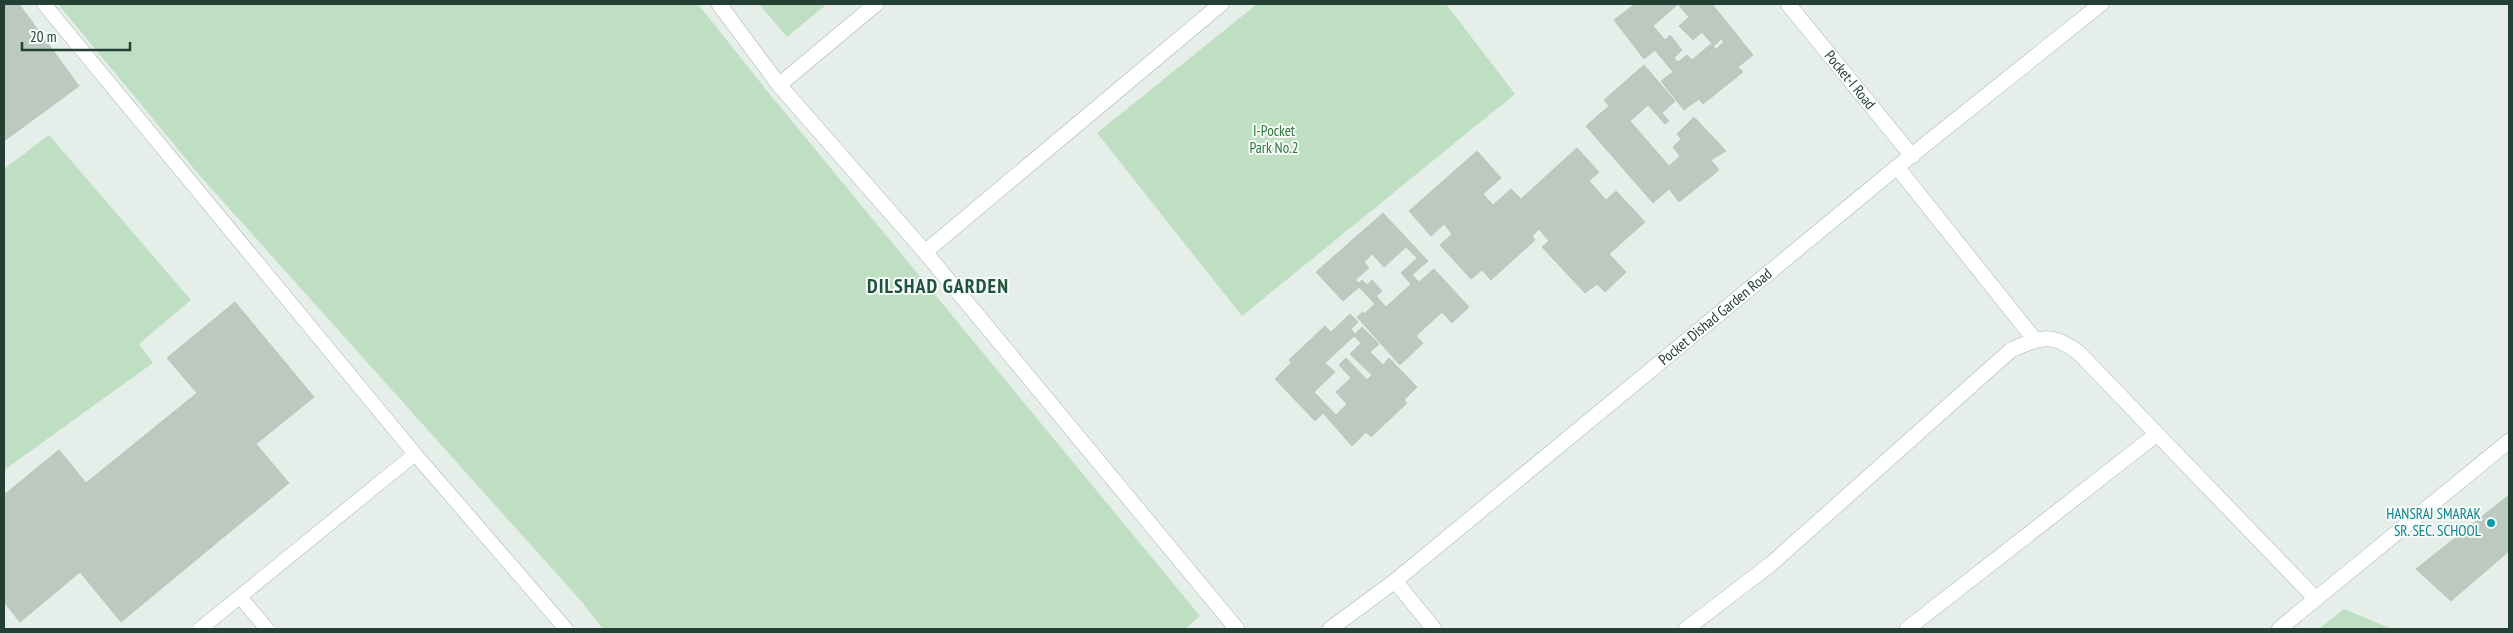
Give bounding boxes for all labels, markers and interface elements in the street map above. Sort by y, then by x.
scale bar [22,20,130,52]
text: 20 m [30,27,56,46]
street label: Pocket-I Road [1821,46,1880,113]
park label: I-Pocket Park No.2 [1249,121,1299,157]
street label: Pocket Dishad Garden Road [1654,264,1776,369]
district label: DILSHAD GARDEN [867,273,1009,299]
place label: HANSRAJ SMARAK SR. SEC. SCHOOL [2386,504,2482,540]
marker: HANSRAJ SMARAK SR. SEC. SCHOOL [2485,517,2497,529]

